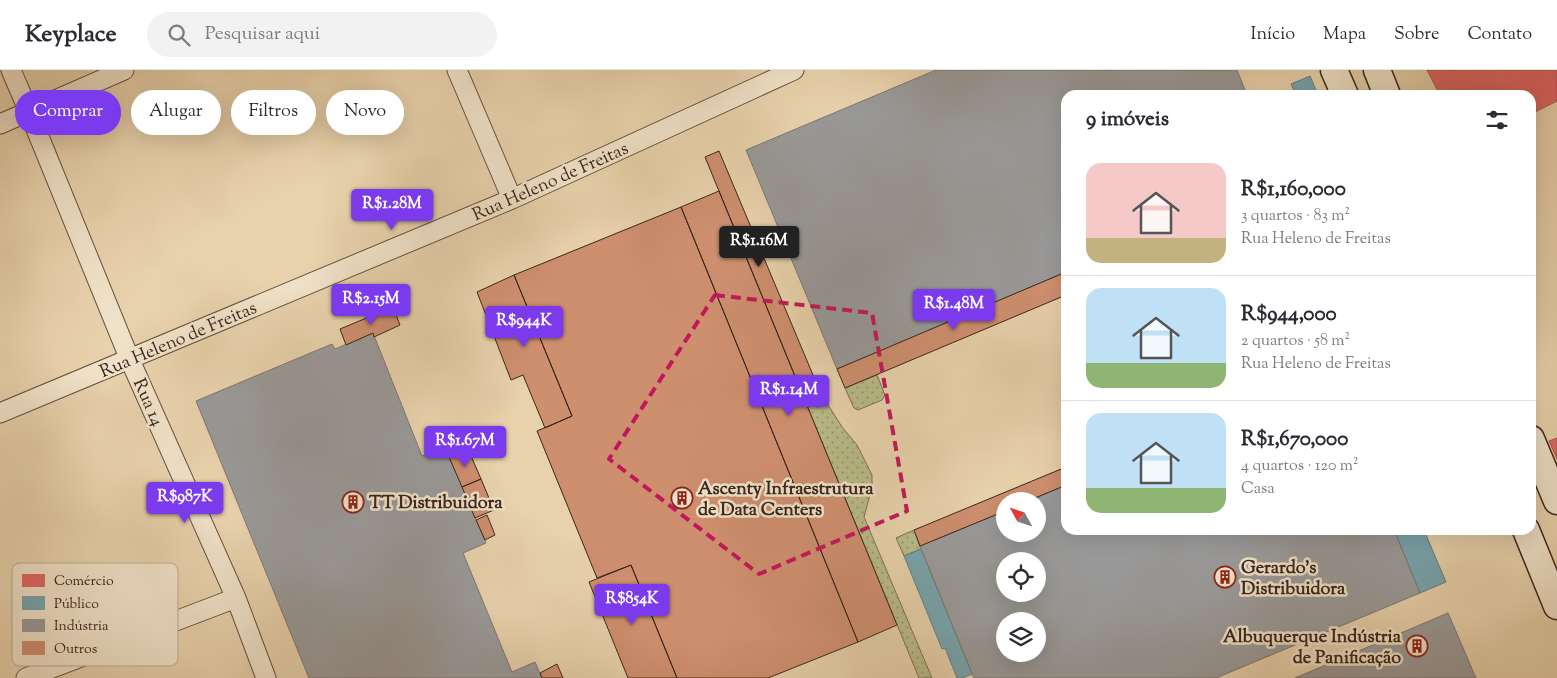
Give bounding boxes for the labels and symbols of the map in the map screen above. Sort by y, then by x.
street label: Rua Heleno de Freitas [469,137,633,229]
pin: R$1.28M [346,189,438,231]
pin: R$1.16M [713,226,805,268]
pin: R$2.15M [325,284,417,326]
pin: R$1.48M [908,288,1000,331]
street label: Rua Heleno de Freitas [96,296,261,386]
pin: R$944K [483,306,565,348]
pin: R$1.14M [743,374,835,417]
street label: Rua 14 [125,375,169,431]
pin: R$1.67M [419,426,511,468]
place label: Ascenty Infraestrutura de Data Centers [698,477,874,524]
pin: R$987K [144,482,226,524]
building icon: Ascenty Infraestrutura de Data Centers [670,486,694,510]
building icon: TT Distribuidora [341,490,365,514]
place label: TT Distribuidora [369,491,503,517]
north arrow [996,492,1046,542]
place label: Gerardo's Distribuidora [1241,556,1346,603]
legend [12,563,178,666]
building icon: Gerardo's Distribuidora [1213,565,1237,589]
text: Comércio [54,572,114,592]
pin: R$854K [591,584,673,626]
text: Público [54,595,99,615]
text: Indústria [54,617,109,637]
place label: Albuquerque Indústria de Panificação [1223,625,1402,672]
building icon: Albuquerque Indústria de Panificação [1405,634,1429,658]
text: Outros [54,640,97,660]

